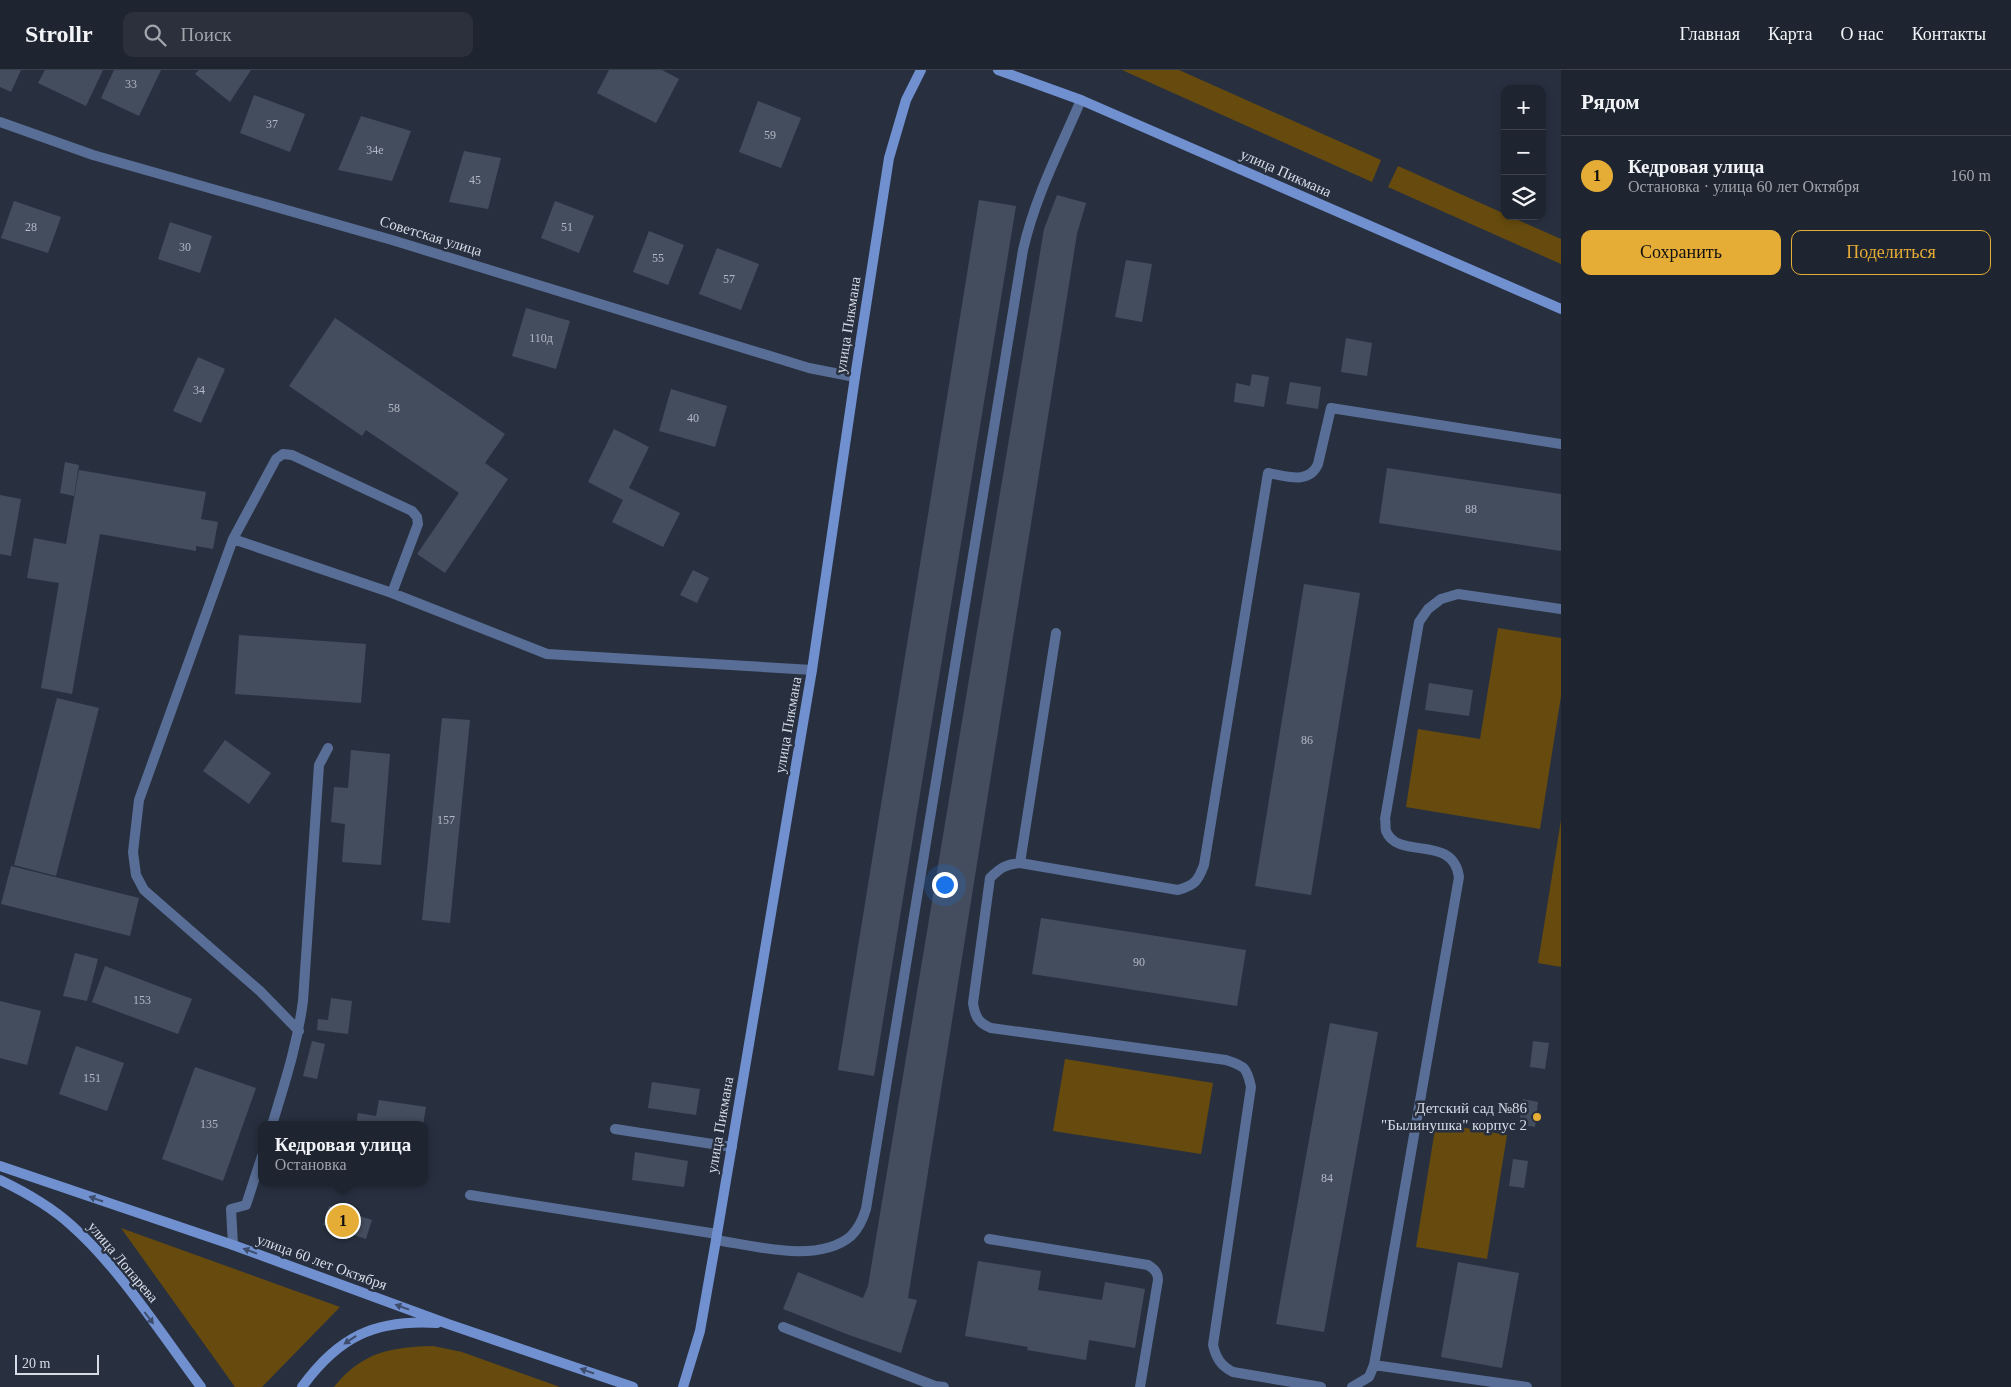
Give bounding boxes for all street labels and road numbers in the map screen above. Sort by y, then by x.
street label: улица Пикмана [1238,146,1334,200]
street label: Советская улица [378,213,484,259]
street label: улица Пикмана [832,275,864,374]
street label: улица Пикмана [772,675,804,774]
street label: улица Пикмана [704,1075,736,1174]
street label: улица Лопарева [85,1218,162,1306]
street label: улица 60 лет Октября [255,1231,389,1293]

